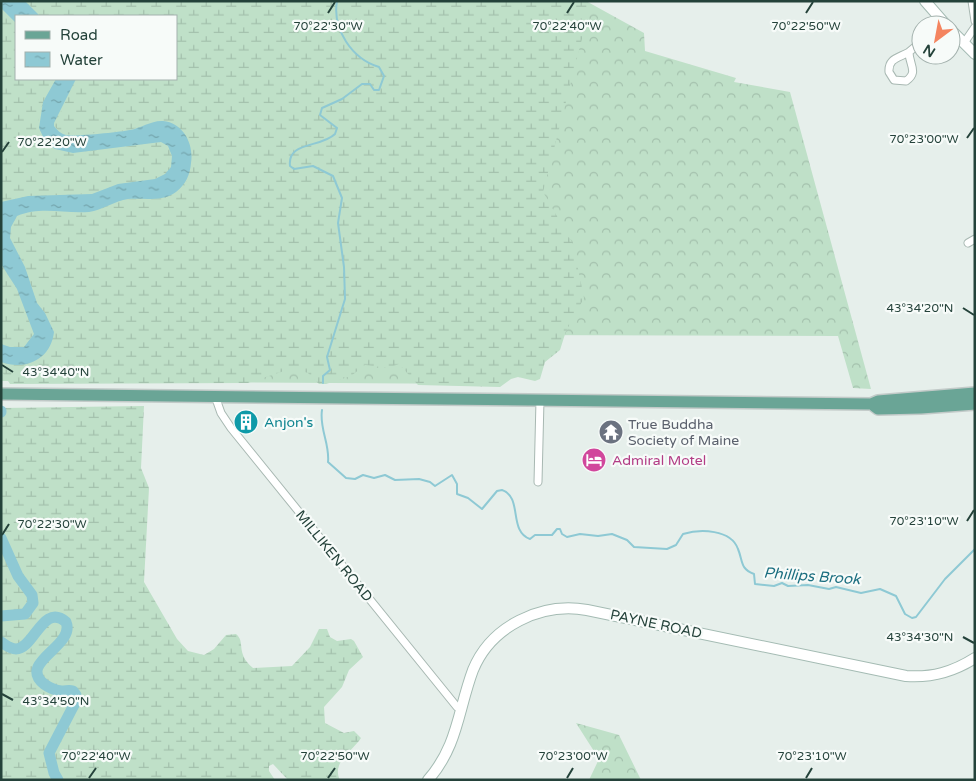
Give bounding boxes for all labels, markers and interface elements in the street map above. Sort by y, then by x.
legend [15,15,178,80]
north arrow [911,15,961,65]
text: 70°22'30"W [293,19,363,33]
text: 70°22'40"W [532,19,602,33]
text: 70°22'50"W [771,19,841,33]
text: Road [60,26,98,44]
text: N [920,40,939,61]
text: Water [60,51,103,69]
text: 70°23'00"W [889,132,959,146]
text: 70°22'20"W [17,135,87,149]
text: 43°34'20"N [887,301,954,315]
text: 43°34'40"N [23,365,90,379]
building icon: Anjon's [233,409,259,435]
place label: Anjon's [264,414,314,431]
place label: True Buddha Society of Maine [628,416,739,449]
temple icon: True Buddha Society of Maine [598,419,624,445]
hotel icon: Admiral Motel [581,447,607,473]
place label: Admiral Motel [612,452,706,469]
street label: MILLIKEN ROAD [292,507,376,605]
text: 70°23'10"W [889,514,959,528]
text: 70°22'30"W [17,517,87,531]
water label: Phillips Brook [763,564,863,588]
street label: PAYNE ROAD [609,606,703,642]
text: 43°34'30"N [887,630,954,644]
text: 43°34'50"N [23,694,90,708]
text: 70°22'40"W [61,749,131,763]
text: 70°22'50"W [300,749,370,763]
text: 70°23'00"W [538,749,608,763]
text: 70°23'10"W [777,749,847,763]

